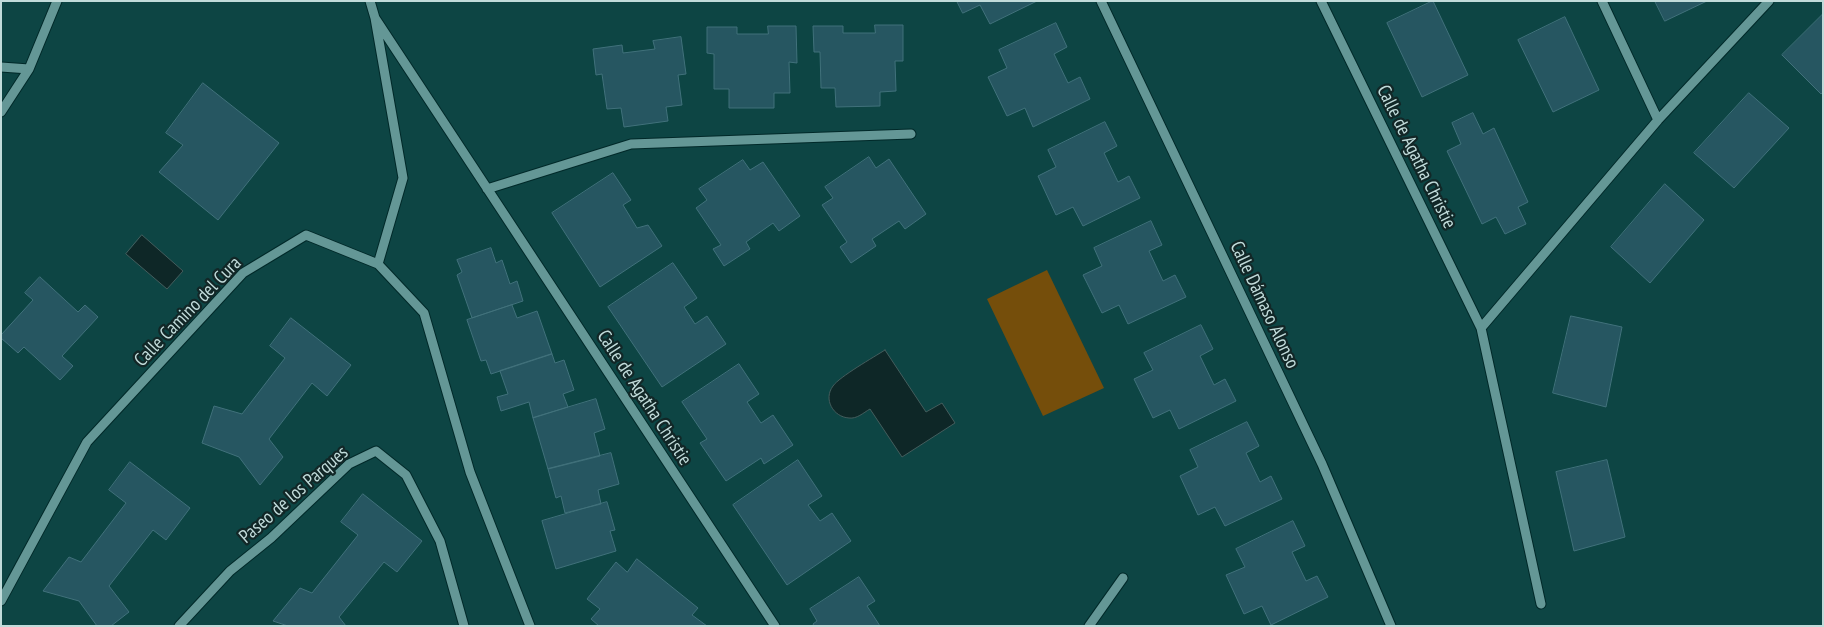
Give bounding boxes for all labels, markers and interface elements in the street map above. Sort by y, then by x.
street label: Calle de Agatha Christie [1371,82,1461,232]
street label: Calle Dámaso Alonso [1225,238,1303,372]
street label: Calle Camino del Cura [130,252,246,372]
street label: Calle de Agatha Christie [592,326,696,470]
street label: Paseo de los Parques [235,442,353,548]

